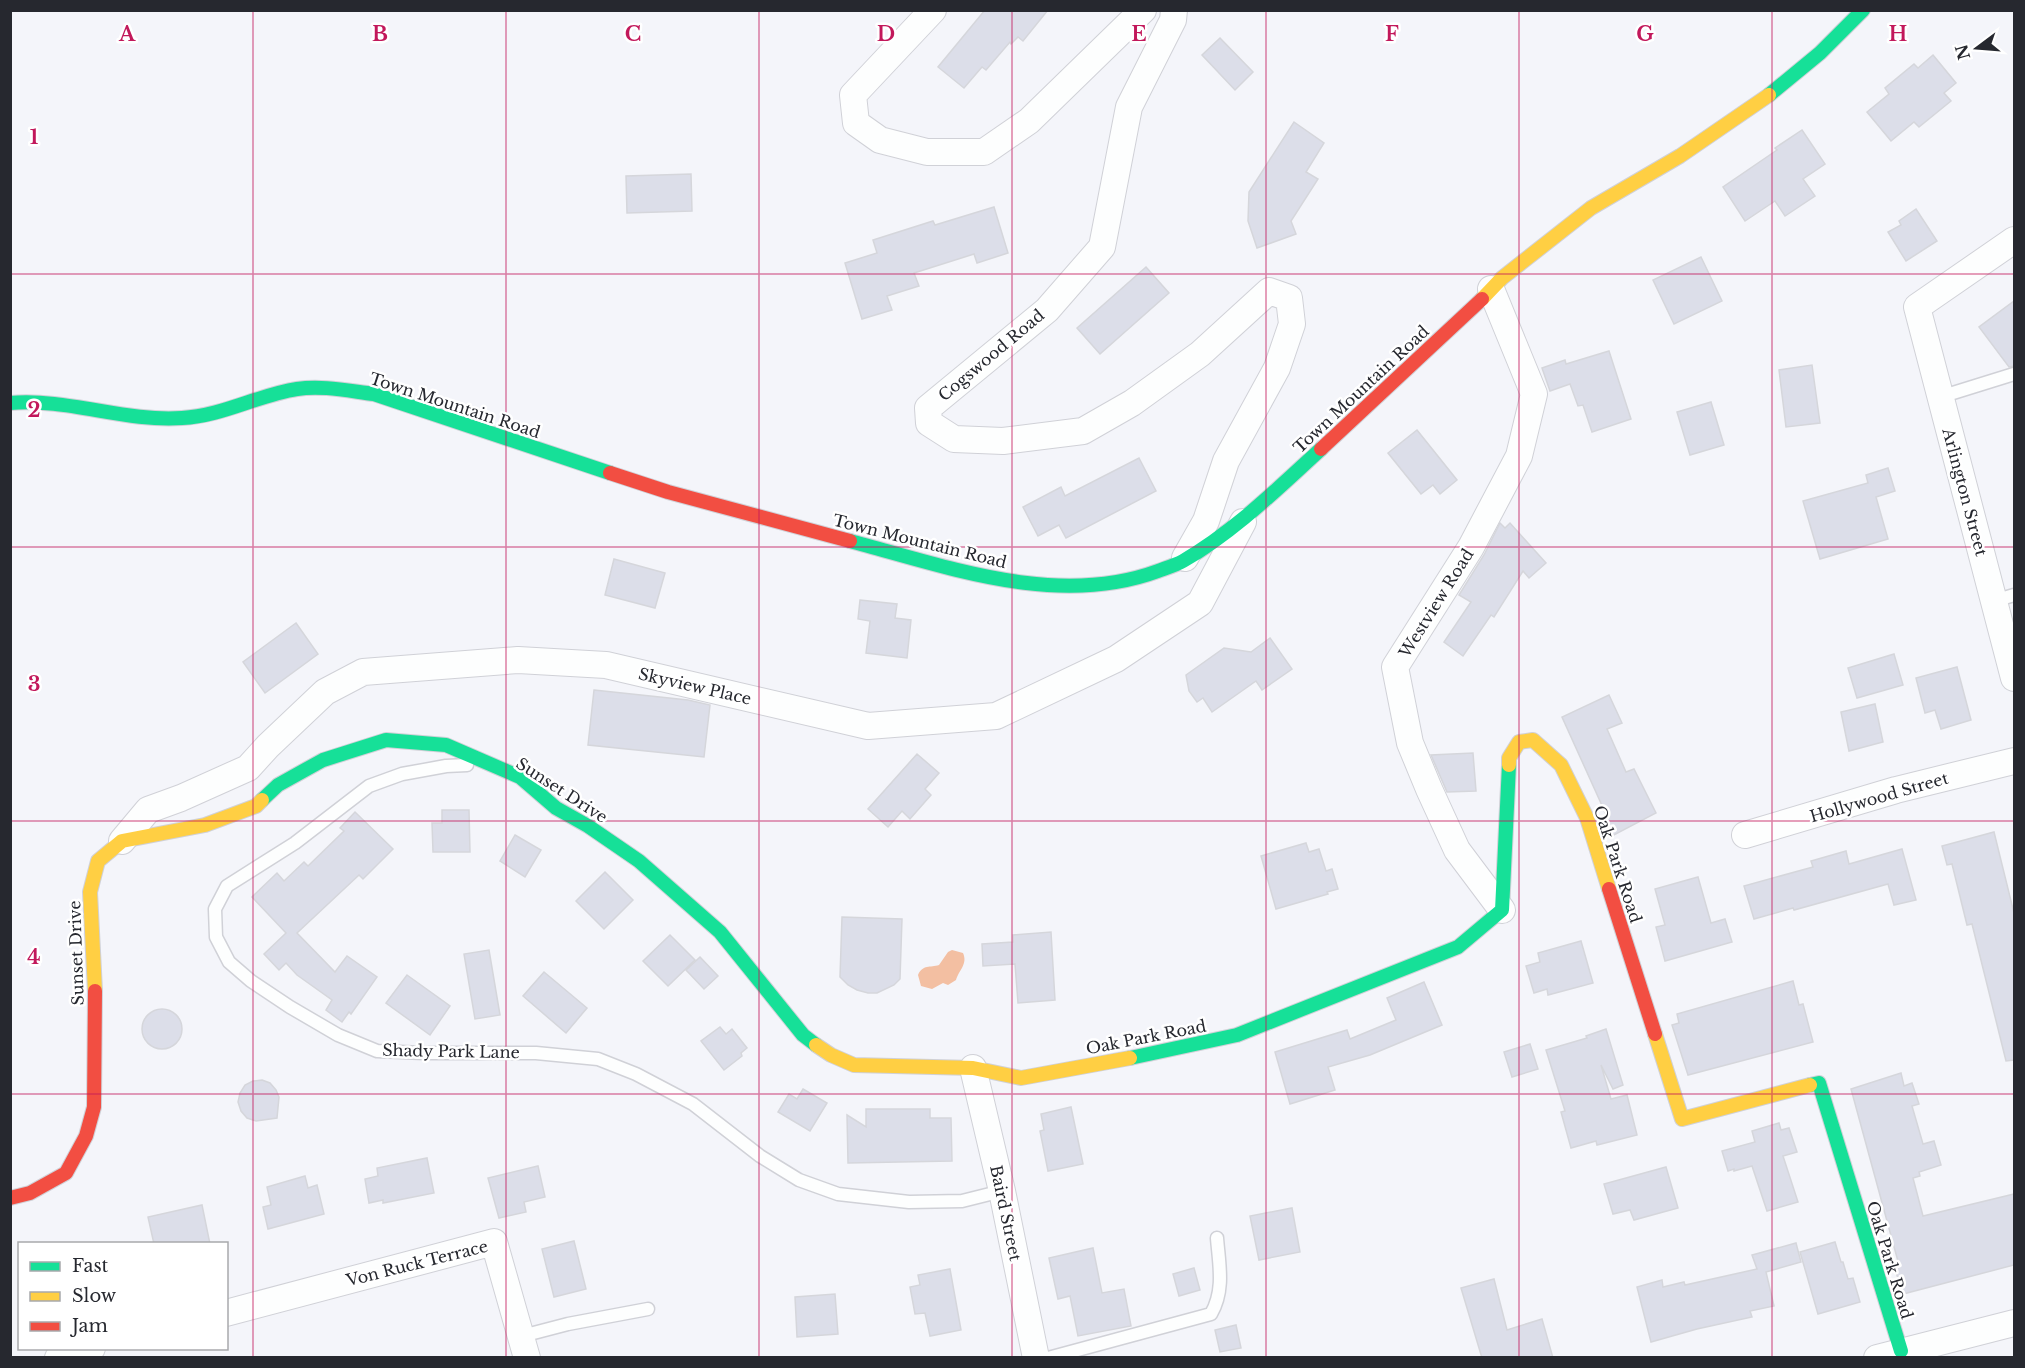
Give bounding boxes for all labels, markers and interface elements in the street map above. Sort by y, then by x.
north arrow [1947,18,2007,78]
text: A [118,22,136,46]
text: B [372,22,388,46]
text: C [625,22,641,46]
text: D [877,22,895,46]
text: E [1131,22,1147,46]
text: F [1385,22,1399,46]
text: G [1636,22,1654,46]
text: H [1889,22,1908,46]
text: N [1951,42,1974,62]
text: 1 [30,125,39,149]
street label: Cogswood Road [934,305,1048,405]
street label: Town Mountain Road [1289,321,1433,457]
street label: Town Mountain Road [367,368,543,442]
text: 2 [27,398,41,422]
street label: Arlington Street [1938,425,1992,558]
street label: Town Mountain Road [831,510,1009,572]
street label: Westview Road [1394,545,1478,662]
street label: Skyview Place [637,663,753,709]
text: 3 [28,672,40,696]
street label: Sunset Drive [513,753,611,827]
street label: Hollywood Street [1807,768,1951,826]
street label: Oak Park Road [1590,803,1646,925]
street label: Sunset Drive [64,900,88,1006]
text: 4 [27,945,41,969]
street label: Oak Park Road [1084,1015,1208,1058]
street label: Shady Park Lane [382,1040,520,1062]
street label: Baird Street [986,1163,1026,1263]
street label: Oak Park Road [1863,1199,1917,1322]
street label: Von Ruck Terrace [343,1236,490,1290]
legend [18,1242,228,1350]
text: Fast [72,1255,109,1277]
text: Slow [72,1285,117,1307]
text: Jam [70,1315,108,1337]

